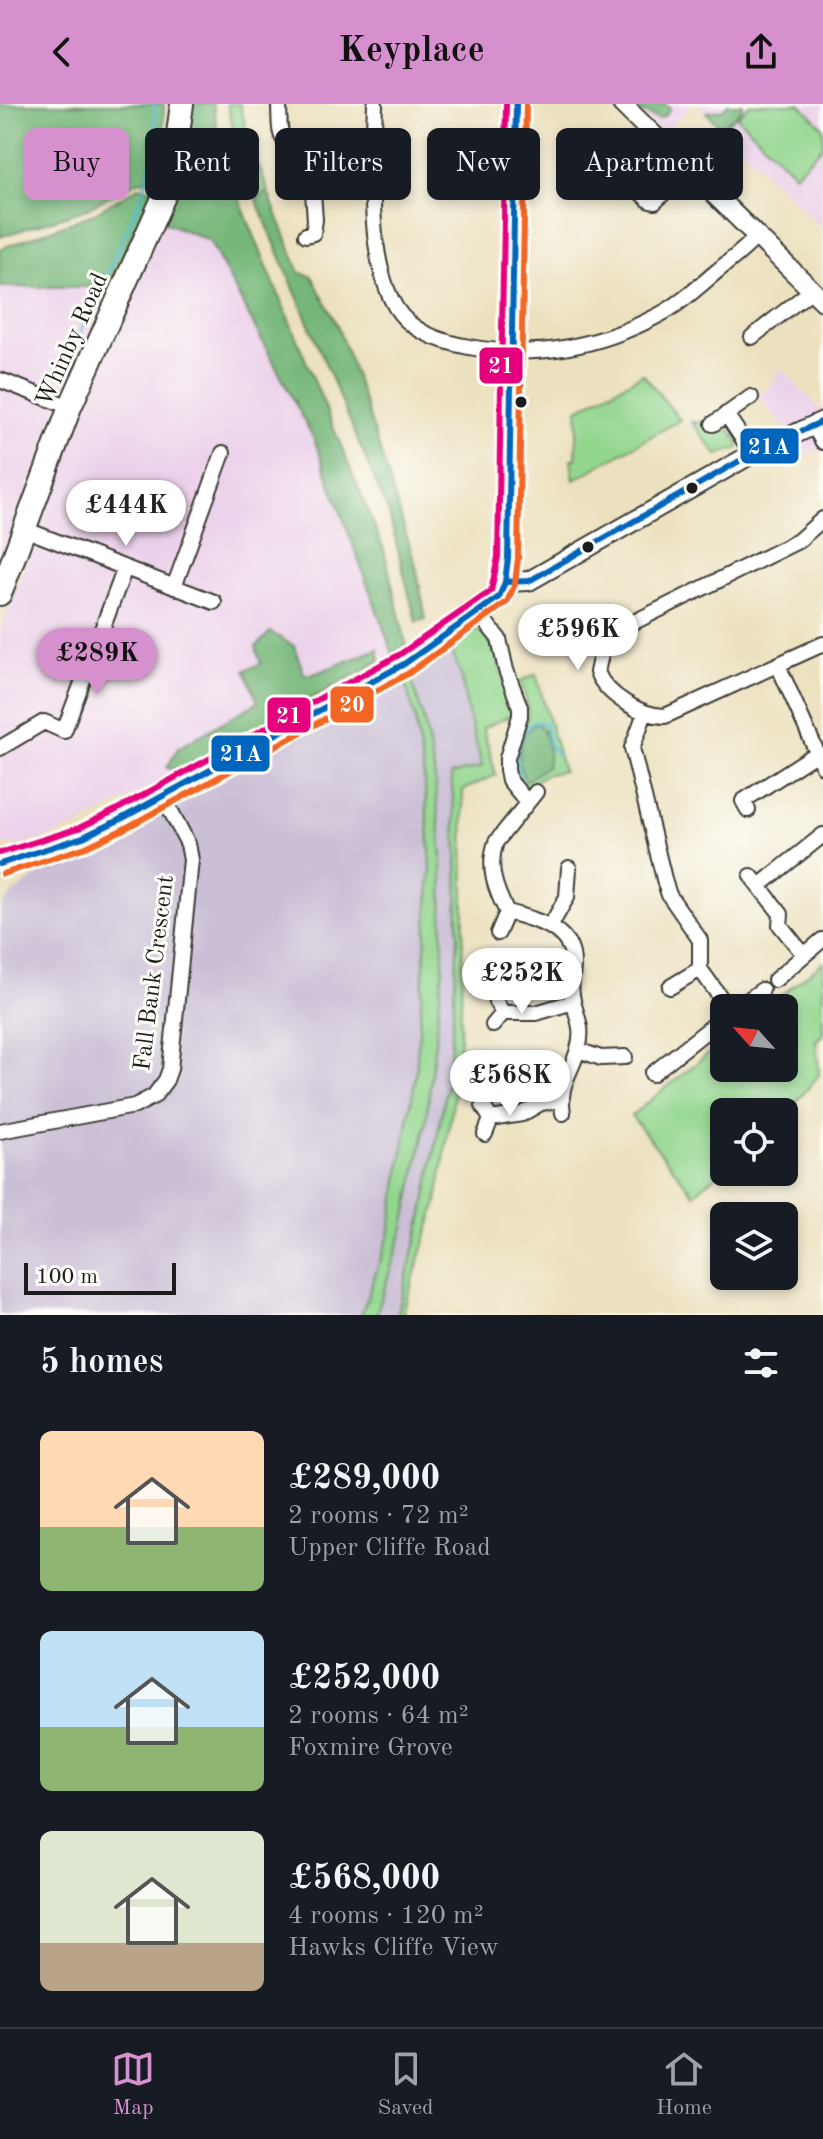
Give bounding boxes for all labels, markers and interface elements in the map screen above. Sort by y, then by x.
icon: back [40,30,84,74]
icon: share [739,30,783,74]
text: Keyplace [338,34,485,70]
chip: Buy [24,128,129,200]
chip: Rent [145,128,259,200]
chip: Filters [275,128,411,200]
chip: New [427,128,540,200]
chip: Apartment [556,128,743,200]
street label: Whinby Road [33,270,113,410]
line badge: 21 [478,346,524,385]
text: 21 [488,356,514,378]
unlabelled marker [513,394,529,410]
line badge: 21A [739,427,800,465]
text: 21A [748,437,790,459]
pin: £444K [70,480,182,548]
unlabelled marker [684,480,700,496]
text: £444K [84,493,168,519]
unlabelled marker [580,539,596,555]
pin: £596K [522,604,634,672]
text: £596K [536,617,620,643]
pin: £289K [41,628,153,696]
text: £289K [55,641,139,667]
line badge: 20 [329,685,375,724]
text: 20 [339,695,365,717]
line badge: 21 [266,696,312,734]
text: 21 [276,706,302,728]
line badge: 21A [210,734,271,773]
text: 21A [220,744,262,766]
street label: Fall Bank Crescent [131,874,179,1072]
pin: £252K [466,948,578,1016]
text: £252K [480,961,564,987]
north arrow [710,994,798,1082]
map controls [710,994,798,1290]
pin: £568K [454,1050,566,1118]
text: £568K [468,1063,552,1089]
button: locate [710,1098,798,1186]
button: layers [710,1202,798,1290]
scale bar [24,1259,176,1295]
text: 100 m [36,1266,98,1288]
icon: filters [739,1341,783,1385]
text: 5 homes [40,1346,163,1380]
text: £289,000 [288,1462,440,1496]
icon: home [104,1463,200,1559]
text: 2 rooms · 72 m² [288,1503,469,1529]
text: Upper Cliffe Road [288,1535,491,1561]
text: £252,000 [288,1662,440,1696]
icon: home [104,1663,200,1759]
text: 2 rooms · 64 m² [288,1703,469,1729]
text: Foxmire Grove [288,1735,453,1761]
text: £568,000 [288,1862,440,1896]
icon: home [104,1863,200,1959]
text: 4 rooms · 120 m² [288,1903,484,1929]
text: Hawks Cliffe View [288,1935,499,1961]
tab: Map [111,2047,155,2122]
tab: Saved [378,2047,434,2122]
tab: Home [656,2047,712,2122]

